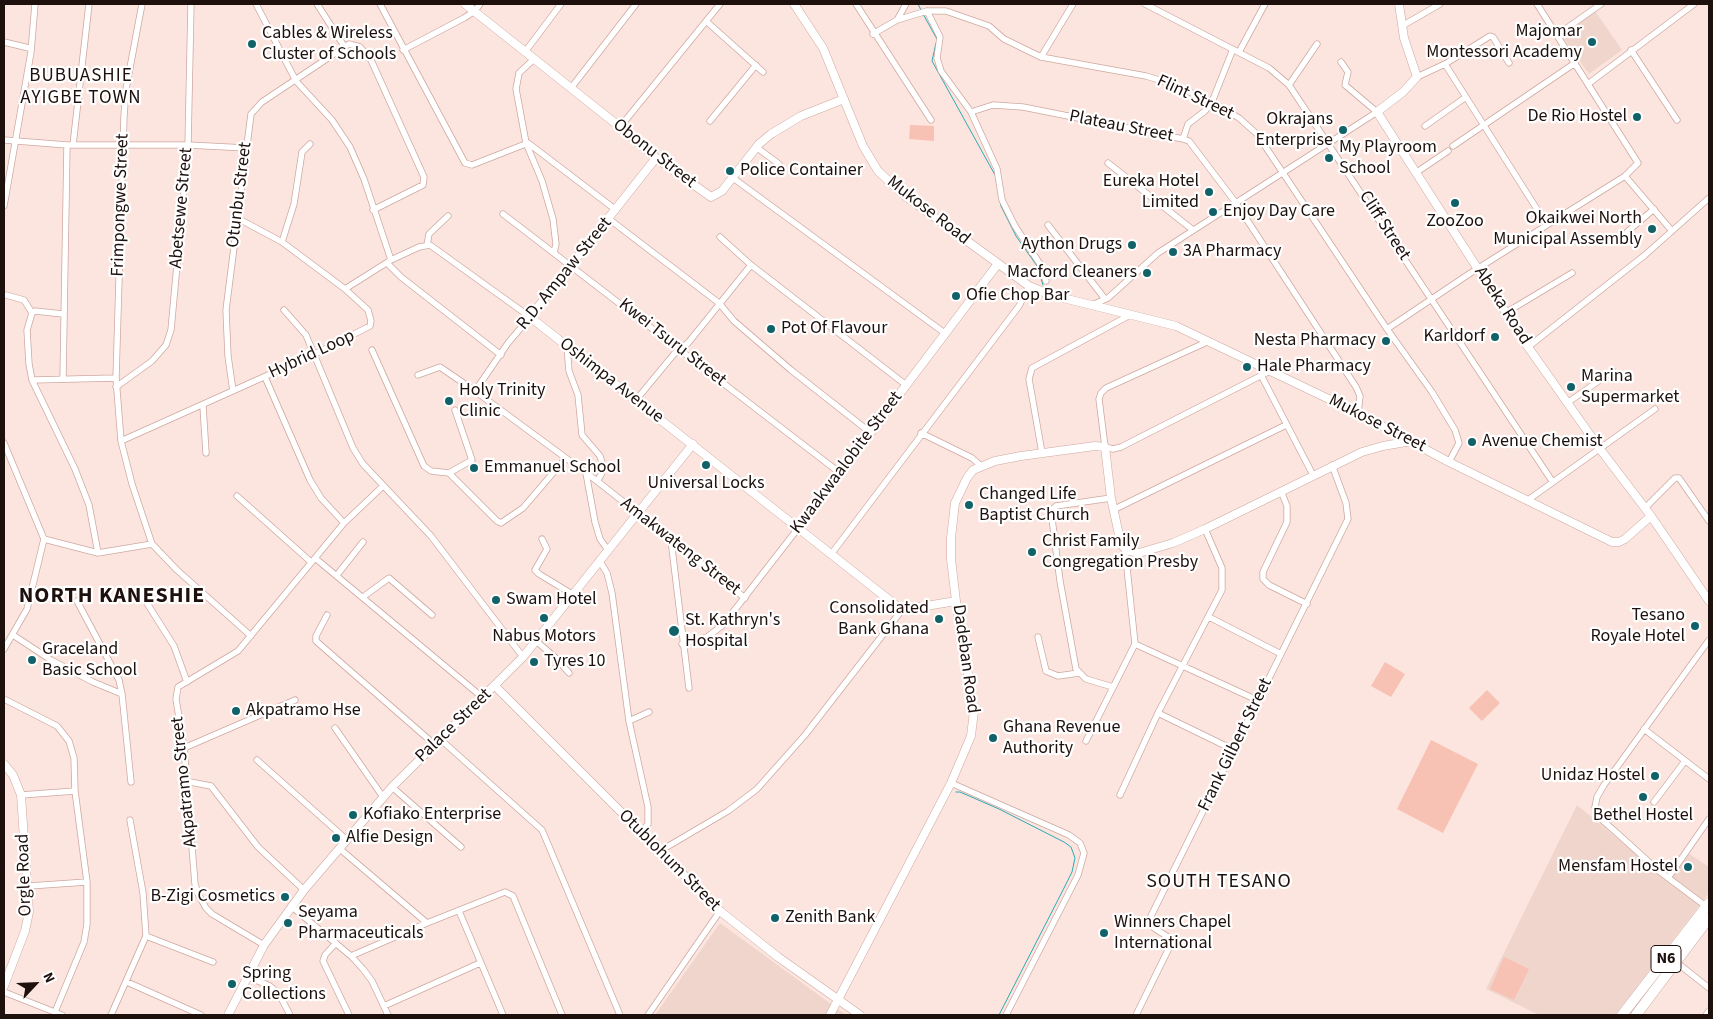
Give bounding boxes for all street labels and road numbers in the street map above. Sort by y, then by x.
street label: Flint Street [1153,71,1237,125]
street label: Plateau Street [1067,106,1175,148]
street label: Obonu Street [608,115,700,193]
street label: Frimpongwe Street [108,133,134,277]
street label: Otunbu Street [223,141,257,249]
street label: Abetsewe Street [166,147,198,269]
street label: Mukose Road [882,172,974,250]
street label: Cliff Street [1354,187,1414,265]
street label: R.D. Ampaw Street [513,213,617,335]
street label: Abeka Road [1469,263,1535,349]
street label: Kwei Tsuru Street [614,294,730,392]
street label: Hybrid Loop [266,326,358,384]
street label: Oshimpa Avenue [554,334,668,428]
street label: Kwaakwaalobite Street [786,387,908,539]
street label: Mukose Street [1325,390,1429,458]
street label: Amakwateng Street [616,493,744,601]
street label: Dadeban Road [947,603,983,715]
street label: Frank Gilbert Street [1194,675,1278,815]
street label: Palace Street [411,684,497,768]
street label: Akpatramo Street [167,715,203,849]
street label: Otublohum Street [614,806,724,916]
street label: Orgle Road [13,833,37,917]
road number: N6 [1651,946,1681,972]

